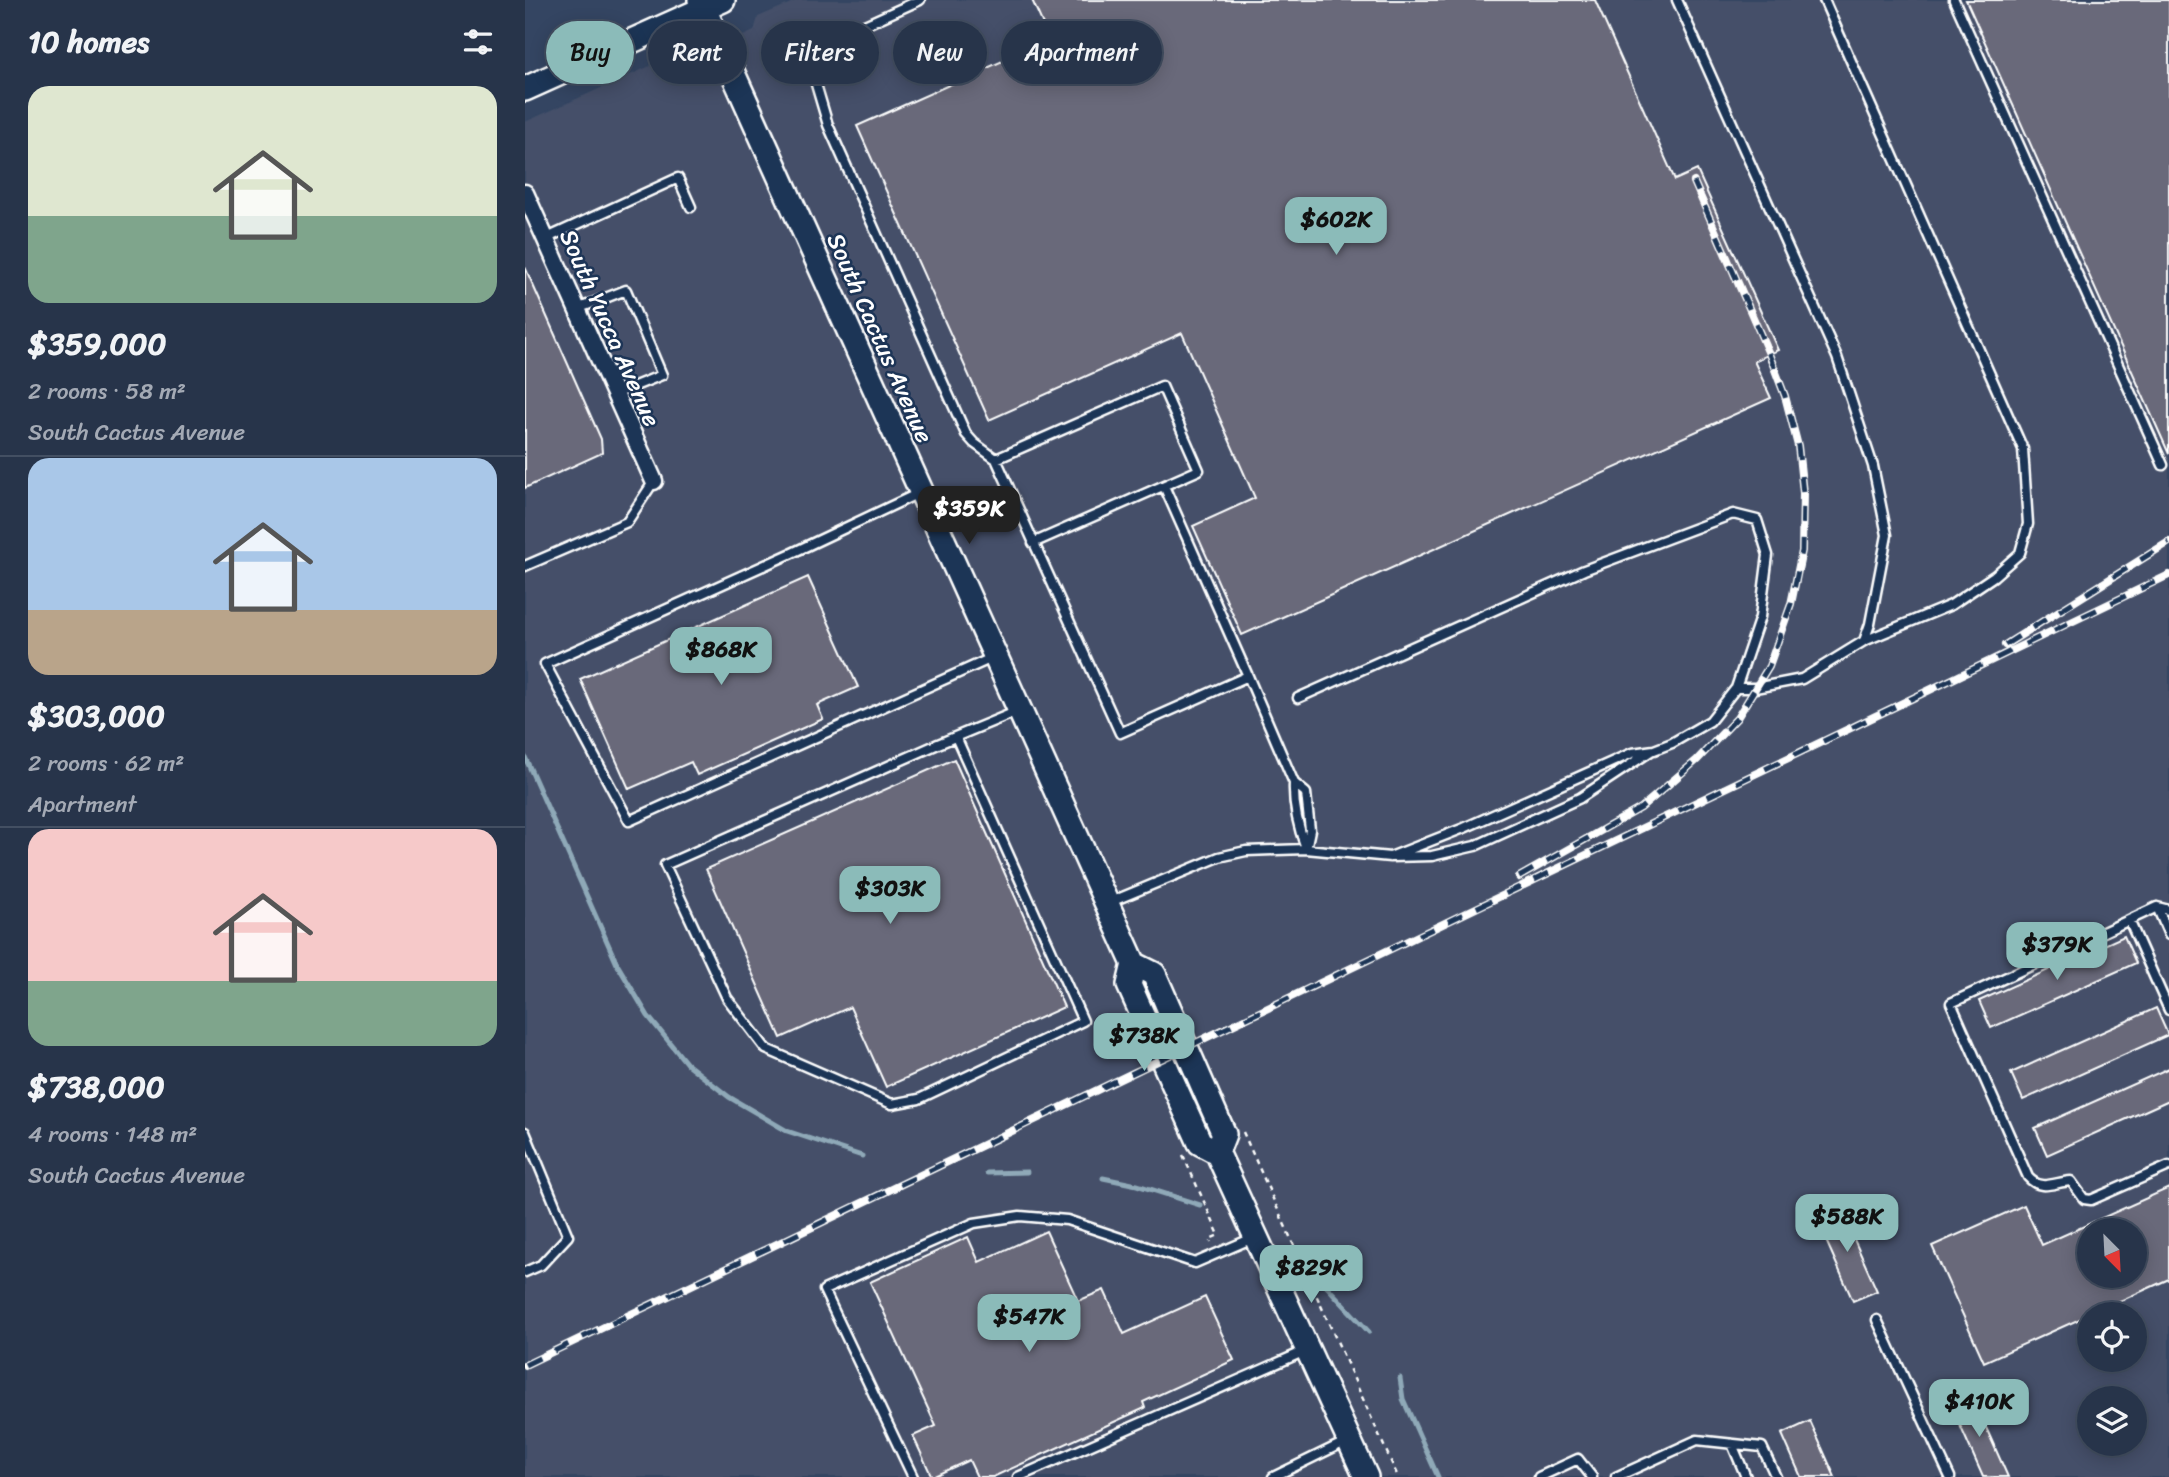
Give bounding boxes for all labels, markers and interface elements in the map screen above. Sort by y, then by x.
text: 10 homes [28,15,149,69]
chip: Buy [546,21,634,84]
chip: Rent [648,21,747,84]
chip: Filters [761,21,879,84]
chip: New [893,21,987,84]
chip: Apartment [1001,21,1162,84]
icon: filters [459,23,497,61]
icon: home [200,132,326,258]
pin: $602K [1287,198,1385,257]
text: $602K [1301,199,1371,240]
street label: South Yucca Avenue [548,222,672,434]
street label: South Cactus Avenue [815,226,945,450]
text: $359,000 [28,317,166,371]
text: 2 rooms · 58 m² [28,371,186,412]
text: South Cactus Avenue [28,412,245,453]
pin: $359K [920,486,1018,546]
text: $359K [934,488,1004,529]
icon: home [200,504,326,630]
pin: $868K [672,628,770,687]
text: $868K [686,629,756,670]
text: $303,000 [28,689,165,743]
text: 2 rooms · 62 m² [28,743,184,784]
text: Apartment [28,784,137,825]
pin: $303K [841,866,939,926]
text: $303K [855,868,925,909]
icon: home [200,875,326,1001]
pin: $379K [2008,922,2106,982]
text: $379K [2022,924,2092,965]
pin: $738K [1095,1014,1193,1073]
text: $738K [1109,1015,1179,1056]
text: $738,000 [28,1060,165,1114]
text: 4 rooms · 148 m² [28,1114,197,1155]
text: South Cactus Avenue [28,1155,245,1196]
pin: $588K [1798,1194,1896,1254]
text: $588K [1811,1196,1883,1237]
north arrow [2077,1218,2147,1288]
map controls [2077,1218,2147,1456]
pin: $829K [1262,1246,1360,1305]
text: $829K [1276,1247,1346,1288]
pin: $547K [980,1294,1078,1354]
text: $547K [993,1296,1065,1337]
button: locate [2077,1302,2147,1372]
pin: $410K [1930,1380,2028,1439]
text: $410K [1945,1381,2013,1422]
button: layers [2077,1386,2147,1456]

